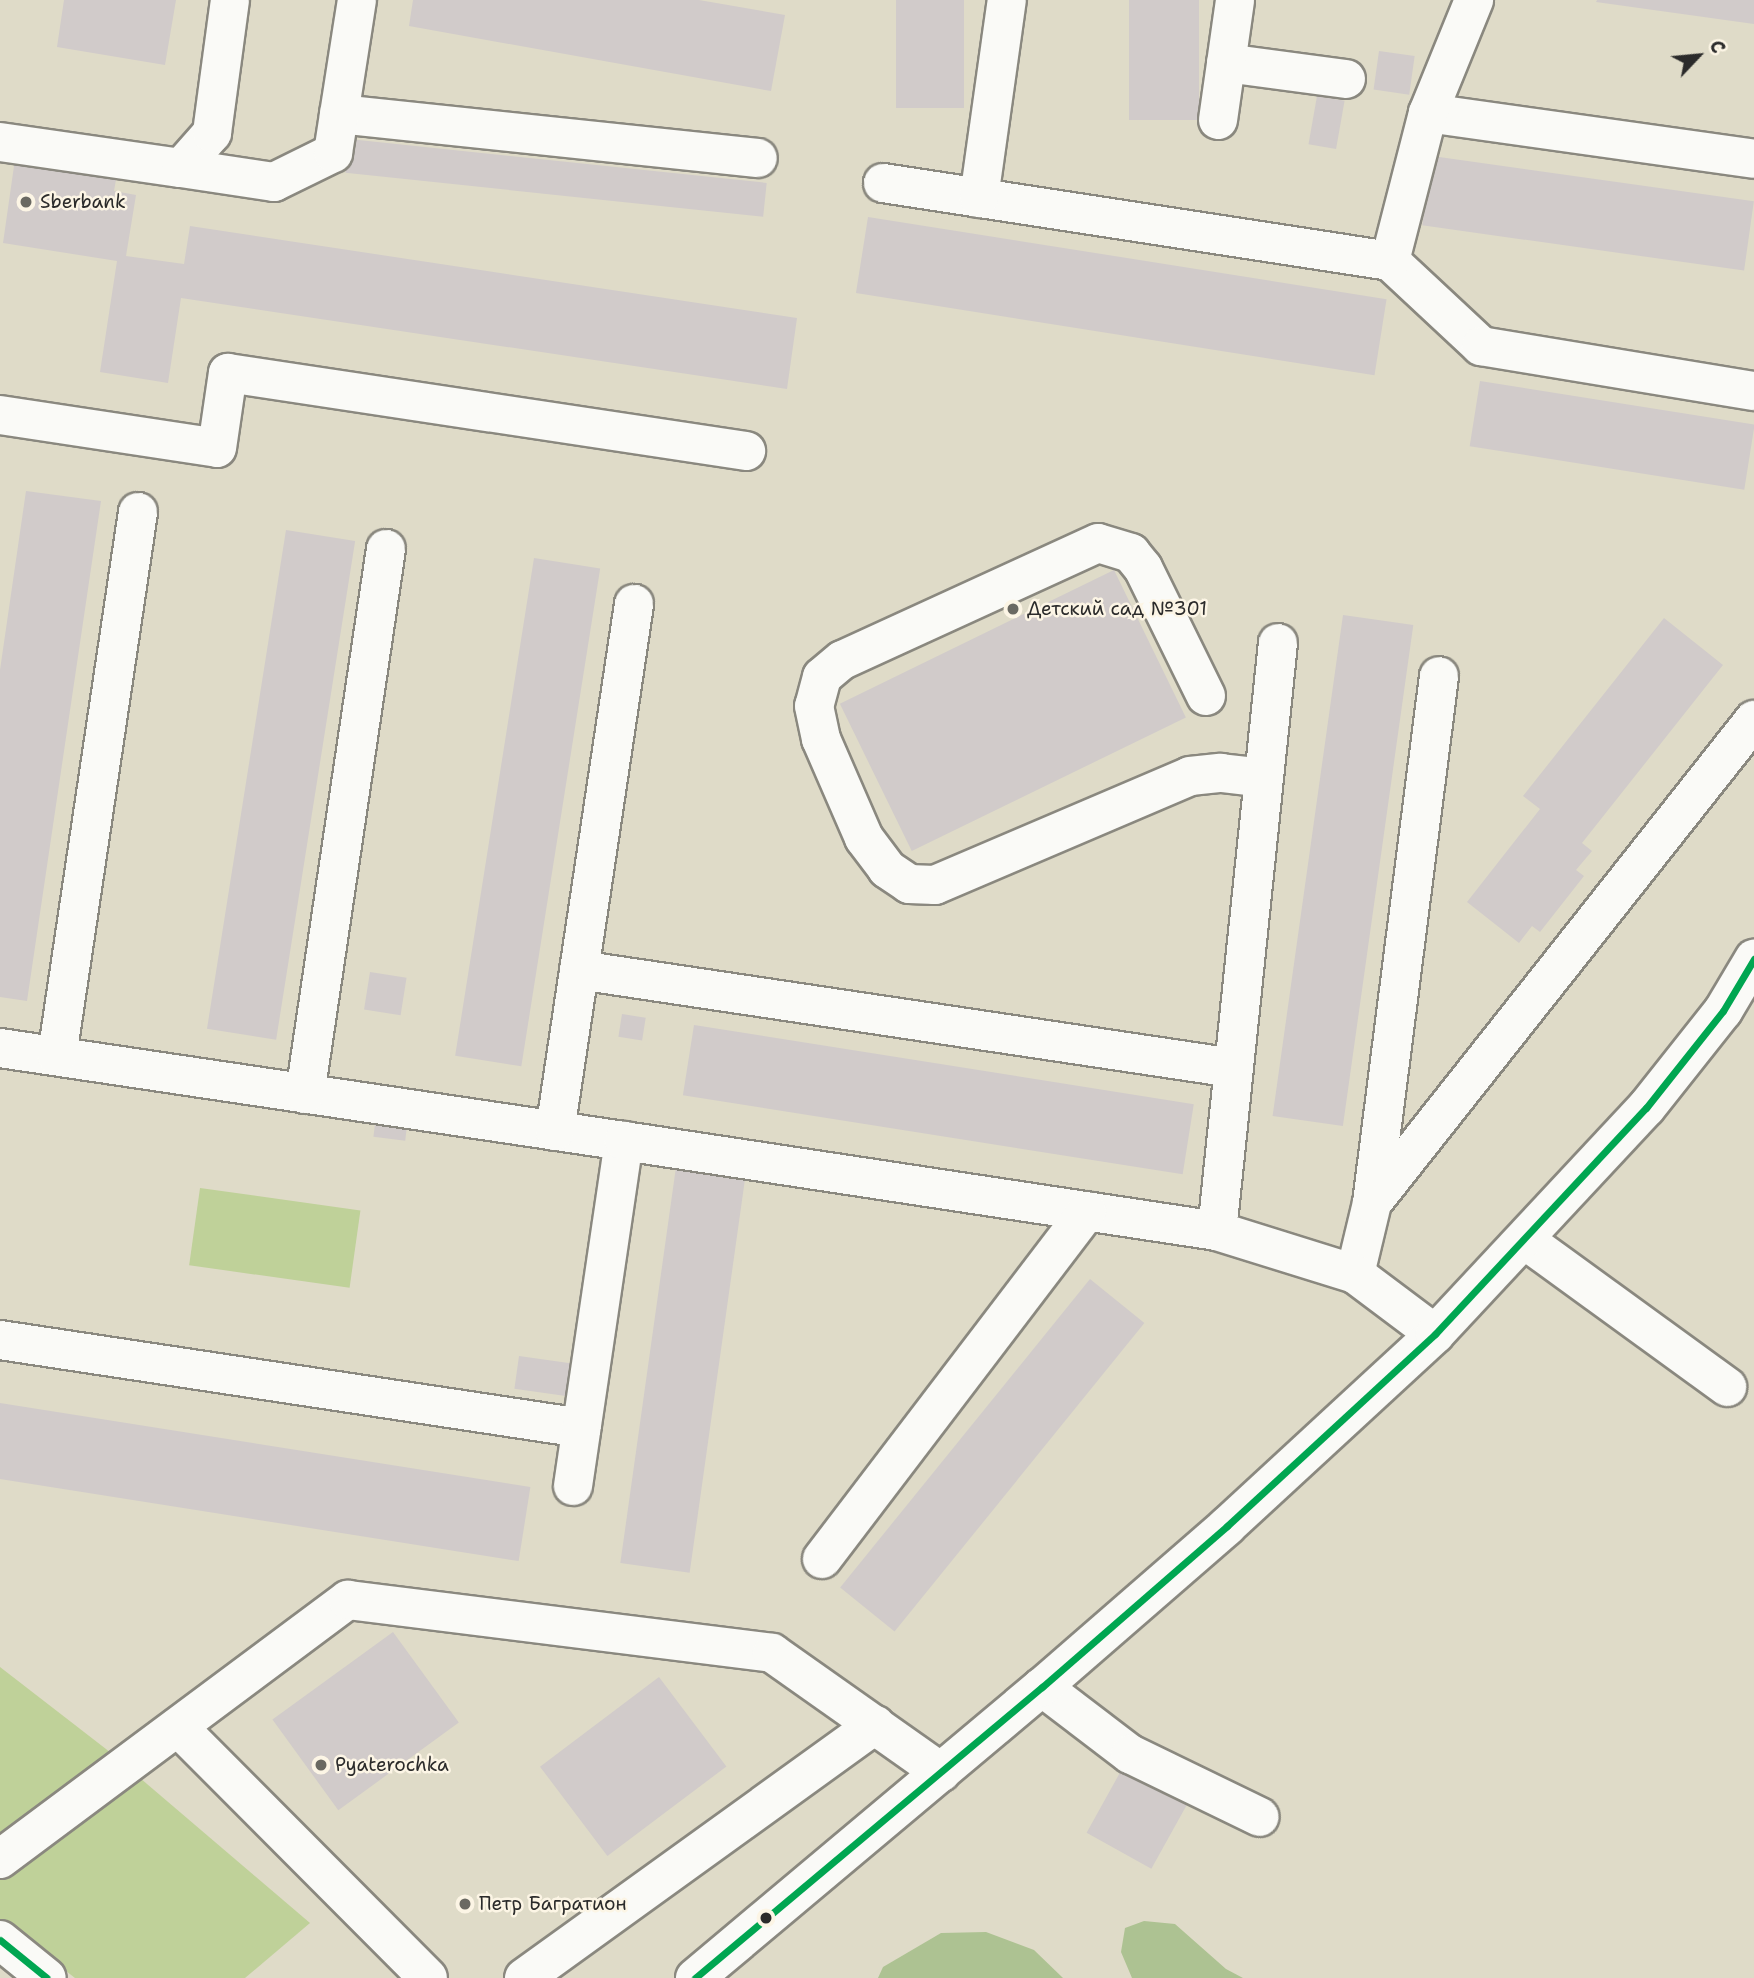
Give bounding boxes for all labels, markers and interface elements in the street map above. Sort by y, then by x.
north arrow [1663,21,1733,91]
text: С [1704,36,1731,57]
place label: Sberbank [40,191,126,213]
marker: Sberbank [18,194,34,210]
place label: Детский сад №301 [1027,598,1207,620]
marker: Детский сад №301 [1005,601,1021,617]
place label: Pyaterochka [335,1754,449,1776]
marker: Pyaterochka [313,1757,329,1773]
place label: Петр Багратион [479,1893,627,1915]
marker: Петр Багратион [457,1896,473,1912]
unlabelled marker [759,1911,773,1925]

